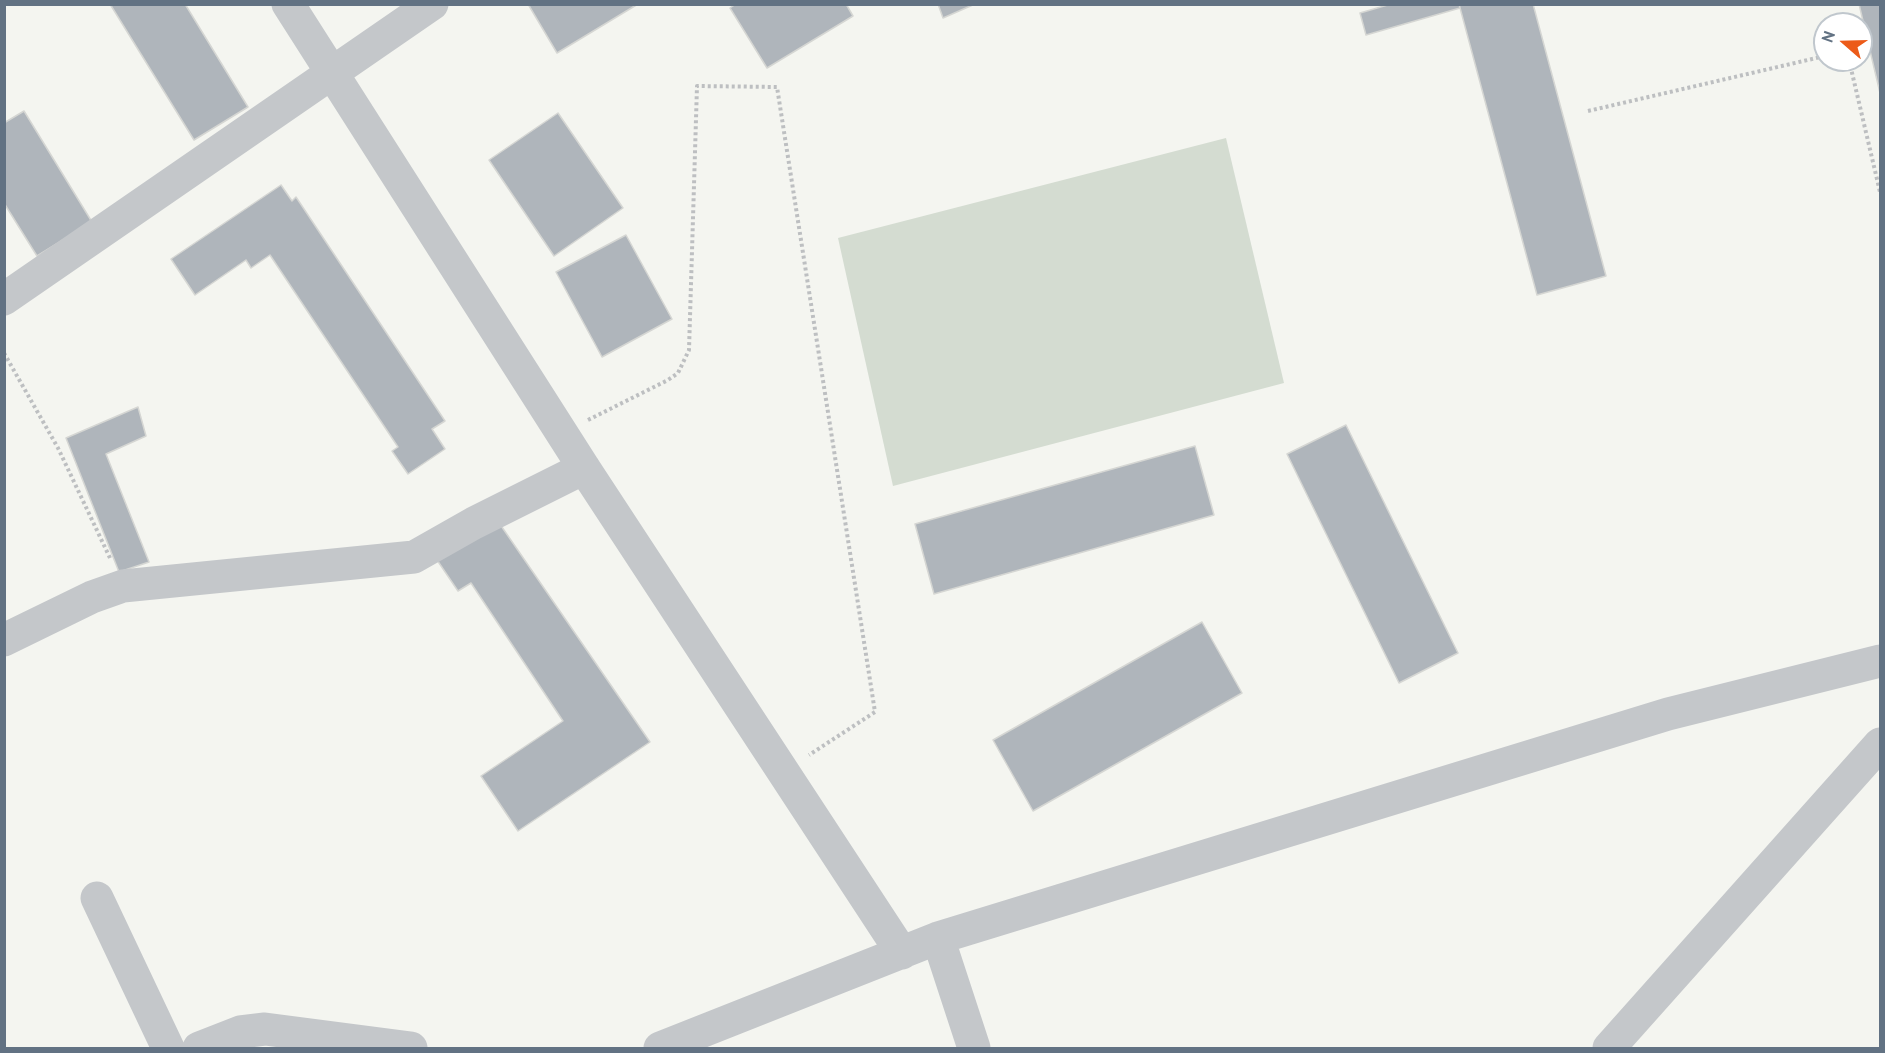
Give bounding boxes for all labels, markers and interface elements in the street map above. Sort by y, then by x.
north arrow [1813,12,1873,72]
text: N [1817,28,1839,45]

